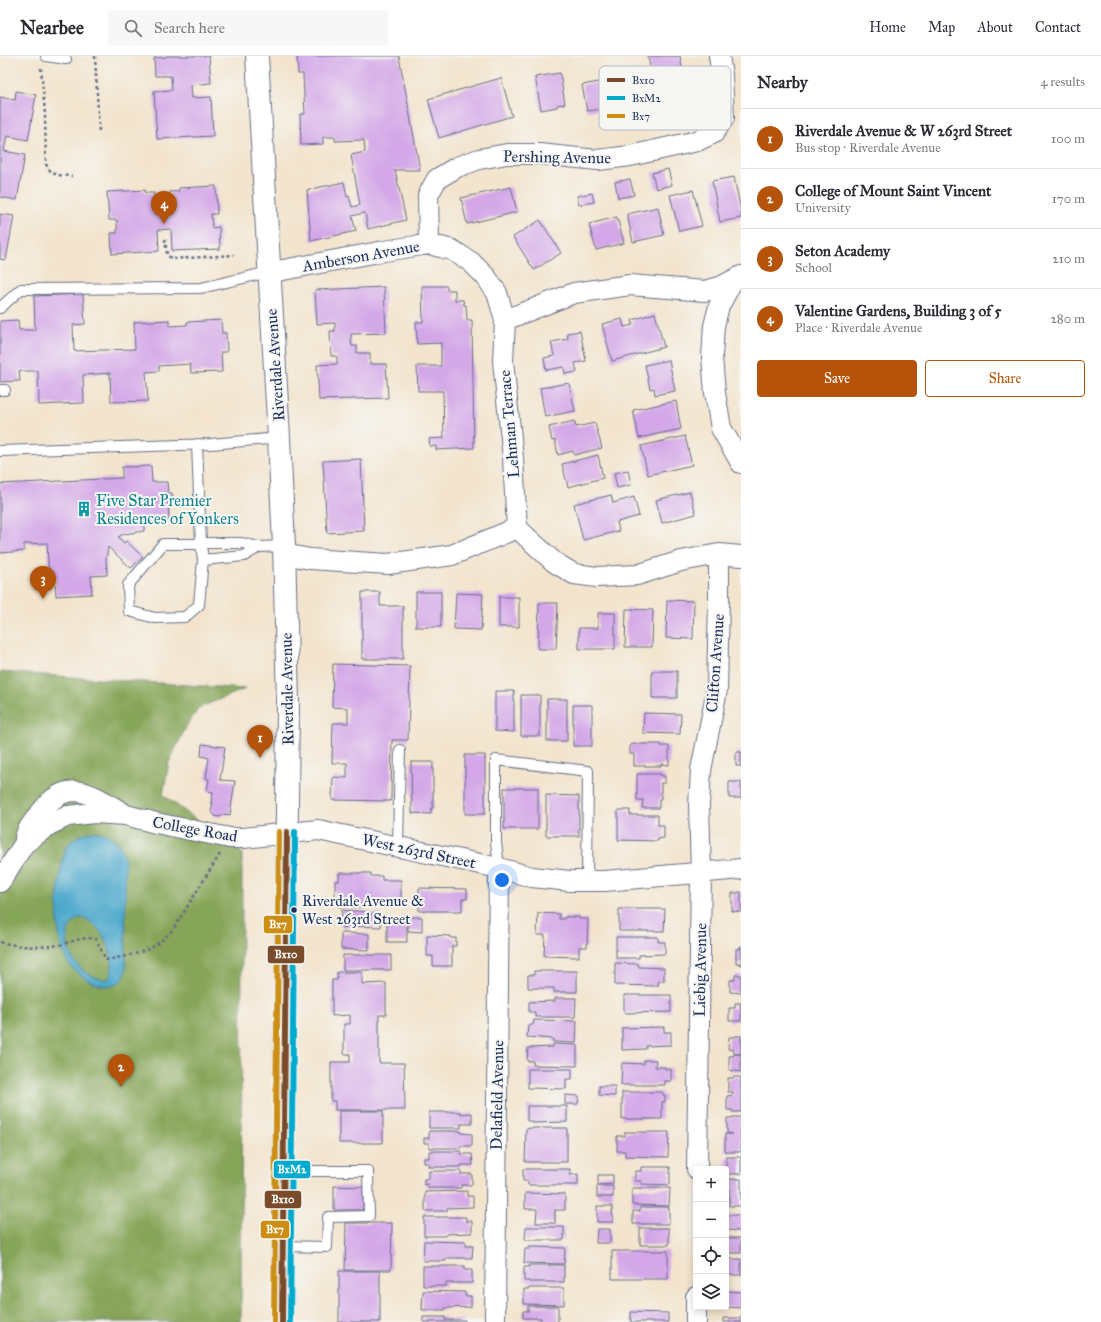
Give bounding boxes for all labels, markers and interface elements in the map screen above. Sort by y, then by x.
search box [108,10,388,46]
text: Nearbee [20,16,84,39]
icon: search [122,17,144,39]
text: Search here [154,19,225,37]
text: Home [869,19,906,36]
text: Map [928,19,955,36]
text: About [977,19,1013,36]
text: Contact [1035,19,1081,36]
legend [599,66,731,130]
text: Nearby [757,72,808,93]
text: Bx10 [632,74,655,87]
text: 4 results [1040,74,1085,90]
text: BxM2 [632,92,661,105]
text: Bx7 [632,110,650,123]
text: Riverdale Avenue & W 263rd Street [795,122,1012,140]
text: 1 [767,131,773,147]
text: 100 m [1051,131,1085,147]
text: Bus stop · Riverdale Avenue [795,140,941,156]
street label: Pershing Avenue [503,147,612,168]
text: College of Mount Saint Vincent [795,182,991,200]
pin: 4 [151,191,177,224]
text: 2 [767,191,773,207]
text: 170 m [1052,191,1085,207]
text: University [795,200,851,216]
street label: Amberson Avenue [300,236,421,276]
text: Seton Academy [795,242,890,260]
text: 3 [767,251,773,267]
text: 210 m [1052,251,1085,267]
text: School [795,260,832,276]
text: Valentine Gardens, Building 3 of 5 [795,302,1001,320]
street label: Riverdale Avenue [262,308,288,422]
text: 4 [766,311,774,327]
text: 280 m [1050,311,1085,327]
text: Place · Riverdale Avenue [795,320,922,336]
button: Save [757,360,917,397]
button: Share [925,360,1085,397]
street label: Lehman Terrace [495,369,523,479]
place label: Five Star Premier Residences of Yonkers [96,491,239,528]
building icon: Five Star Premier Residences of Yonkers [75,500,93,518]
pin: 3 [30,566,56,599]
street label: Clifton Avenue [702,613,728,713]
street label: Riverdale Avenue [277,632,297,746]
pin: 1 [247,725,273,758]
street label: College Road [151,812,239,847]
street label: West 263rd Street [360,830,478,872]
your location [492,870,512,890]
place label: Riverdale Avenue & West 263rd Street [302,892,424,928]
marker: Riverdale Avenue & West 263rd Street [289,905,299,915]
line badge: Bx7 [263,915,293,934]
text: Bx7 [269,918,287,931]
street label: Liebig Avenue [690,923,711,1017]
line badge: Bx10 [267,945,305,964]
text: Bx10 [275,948,298,961]
street label: Delafield Avenue [487,1039,507,1150]
pin: 2 [108,1054,134,1087]
line badge: BxM2 [273,1160,311,1179]
text: BxM2 [278,1163,307,1176]
map controls [693,1166,729,1310]
button: + [693,1166,729,1202]
line badge: Bx10 [264,1190,302,1209]
text: Bx10 [272,1193,295,1206]
button: − [693,1202,729,1238]
line badge: Bx7 [260,1220,290,1239]
text: Bx7 [266,1223,284,1236]
button: locate [693,1238,729,1274]
button: layers [693,1274,729,1310]

